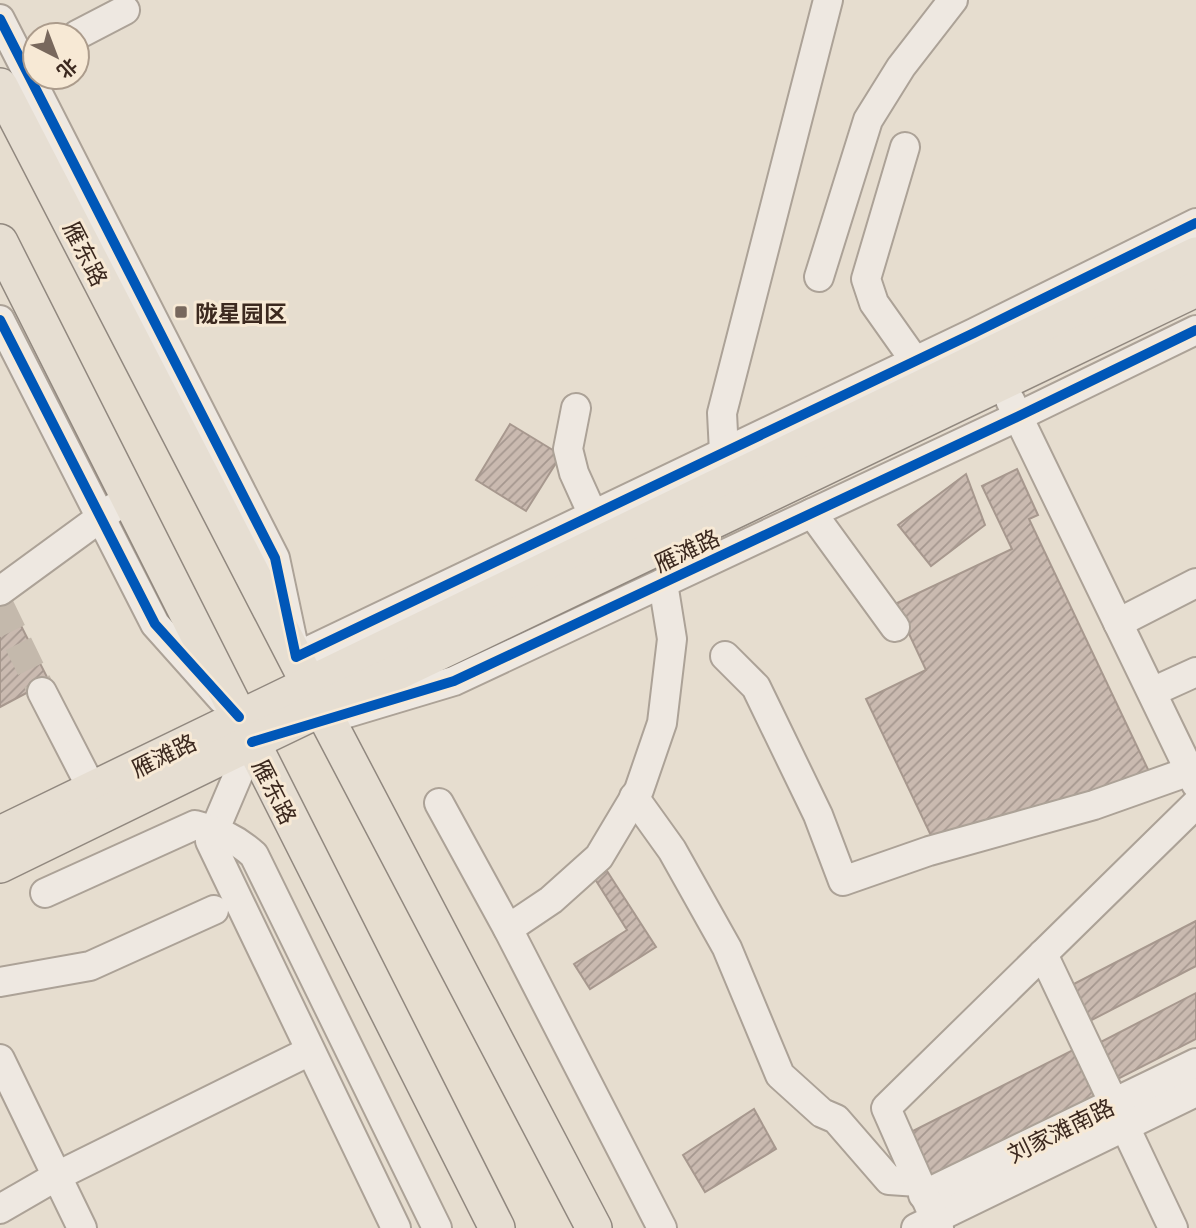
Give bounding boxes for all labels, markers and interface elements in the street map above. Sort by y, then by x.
north arrow [21,21,91,91]
text: 北 [52,53,84,86]
street label: 雁东路 [56,215,118,291]
place label: 陇星园区 [195,295,287,329]
marker: 陇星园区 [173,304,189,320]
street label: 雁滩路 [648,519,724,579]
street label: 雁滩路 [125,724,201,784]
street label: 雁东路 [245,753,307,829]
street label: 刘家滩南路 [1001,1089,1119,1169]

